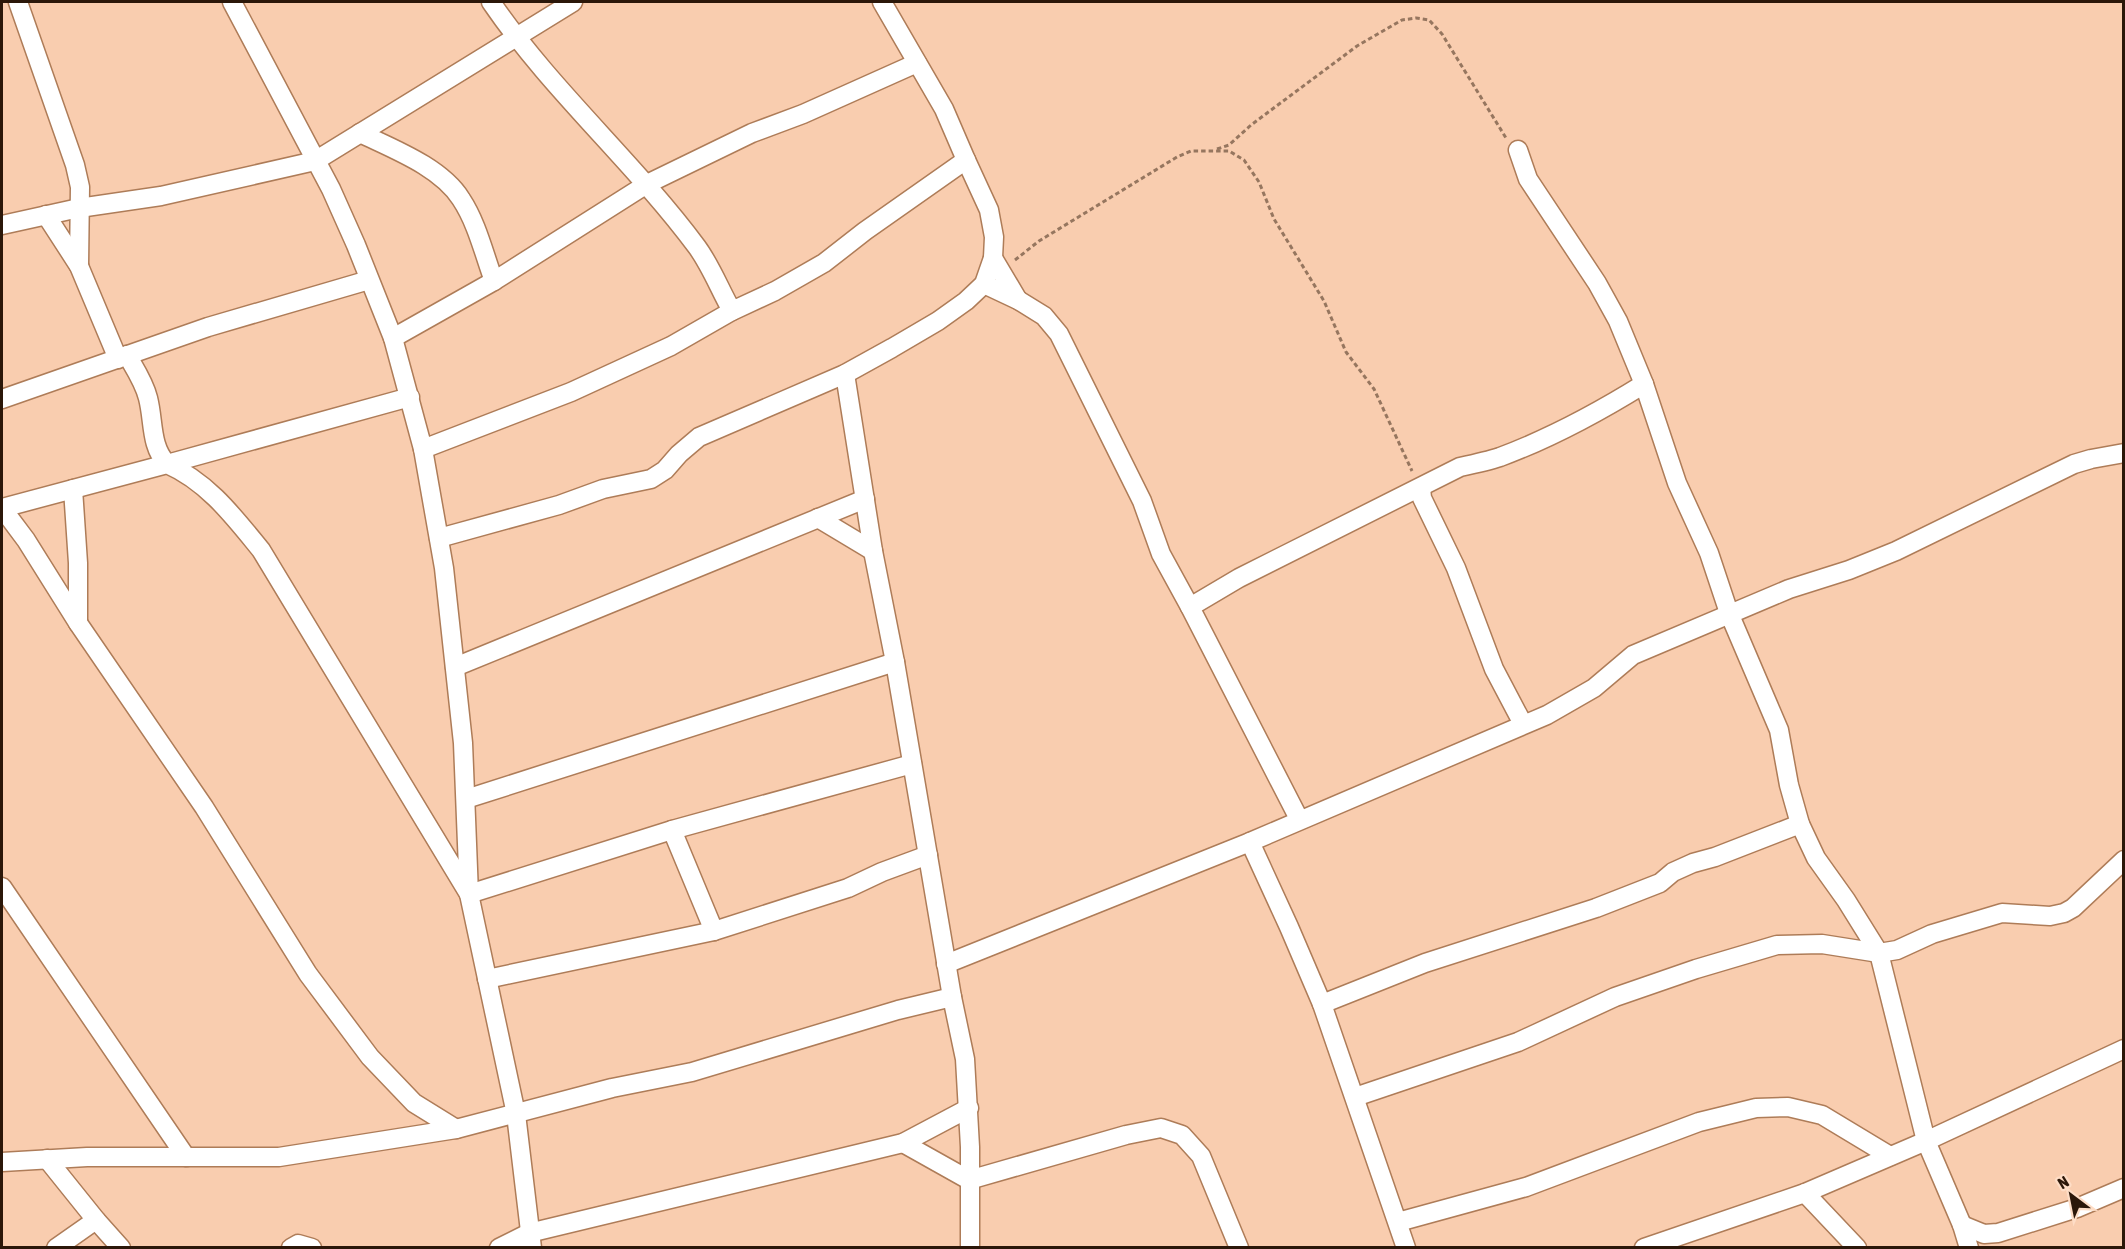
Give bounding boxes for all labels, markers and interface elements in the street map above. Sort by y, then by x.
north arrow [2041,1165,2101,1225]
text: N [2054,1172,2072,1192]

